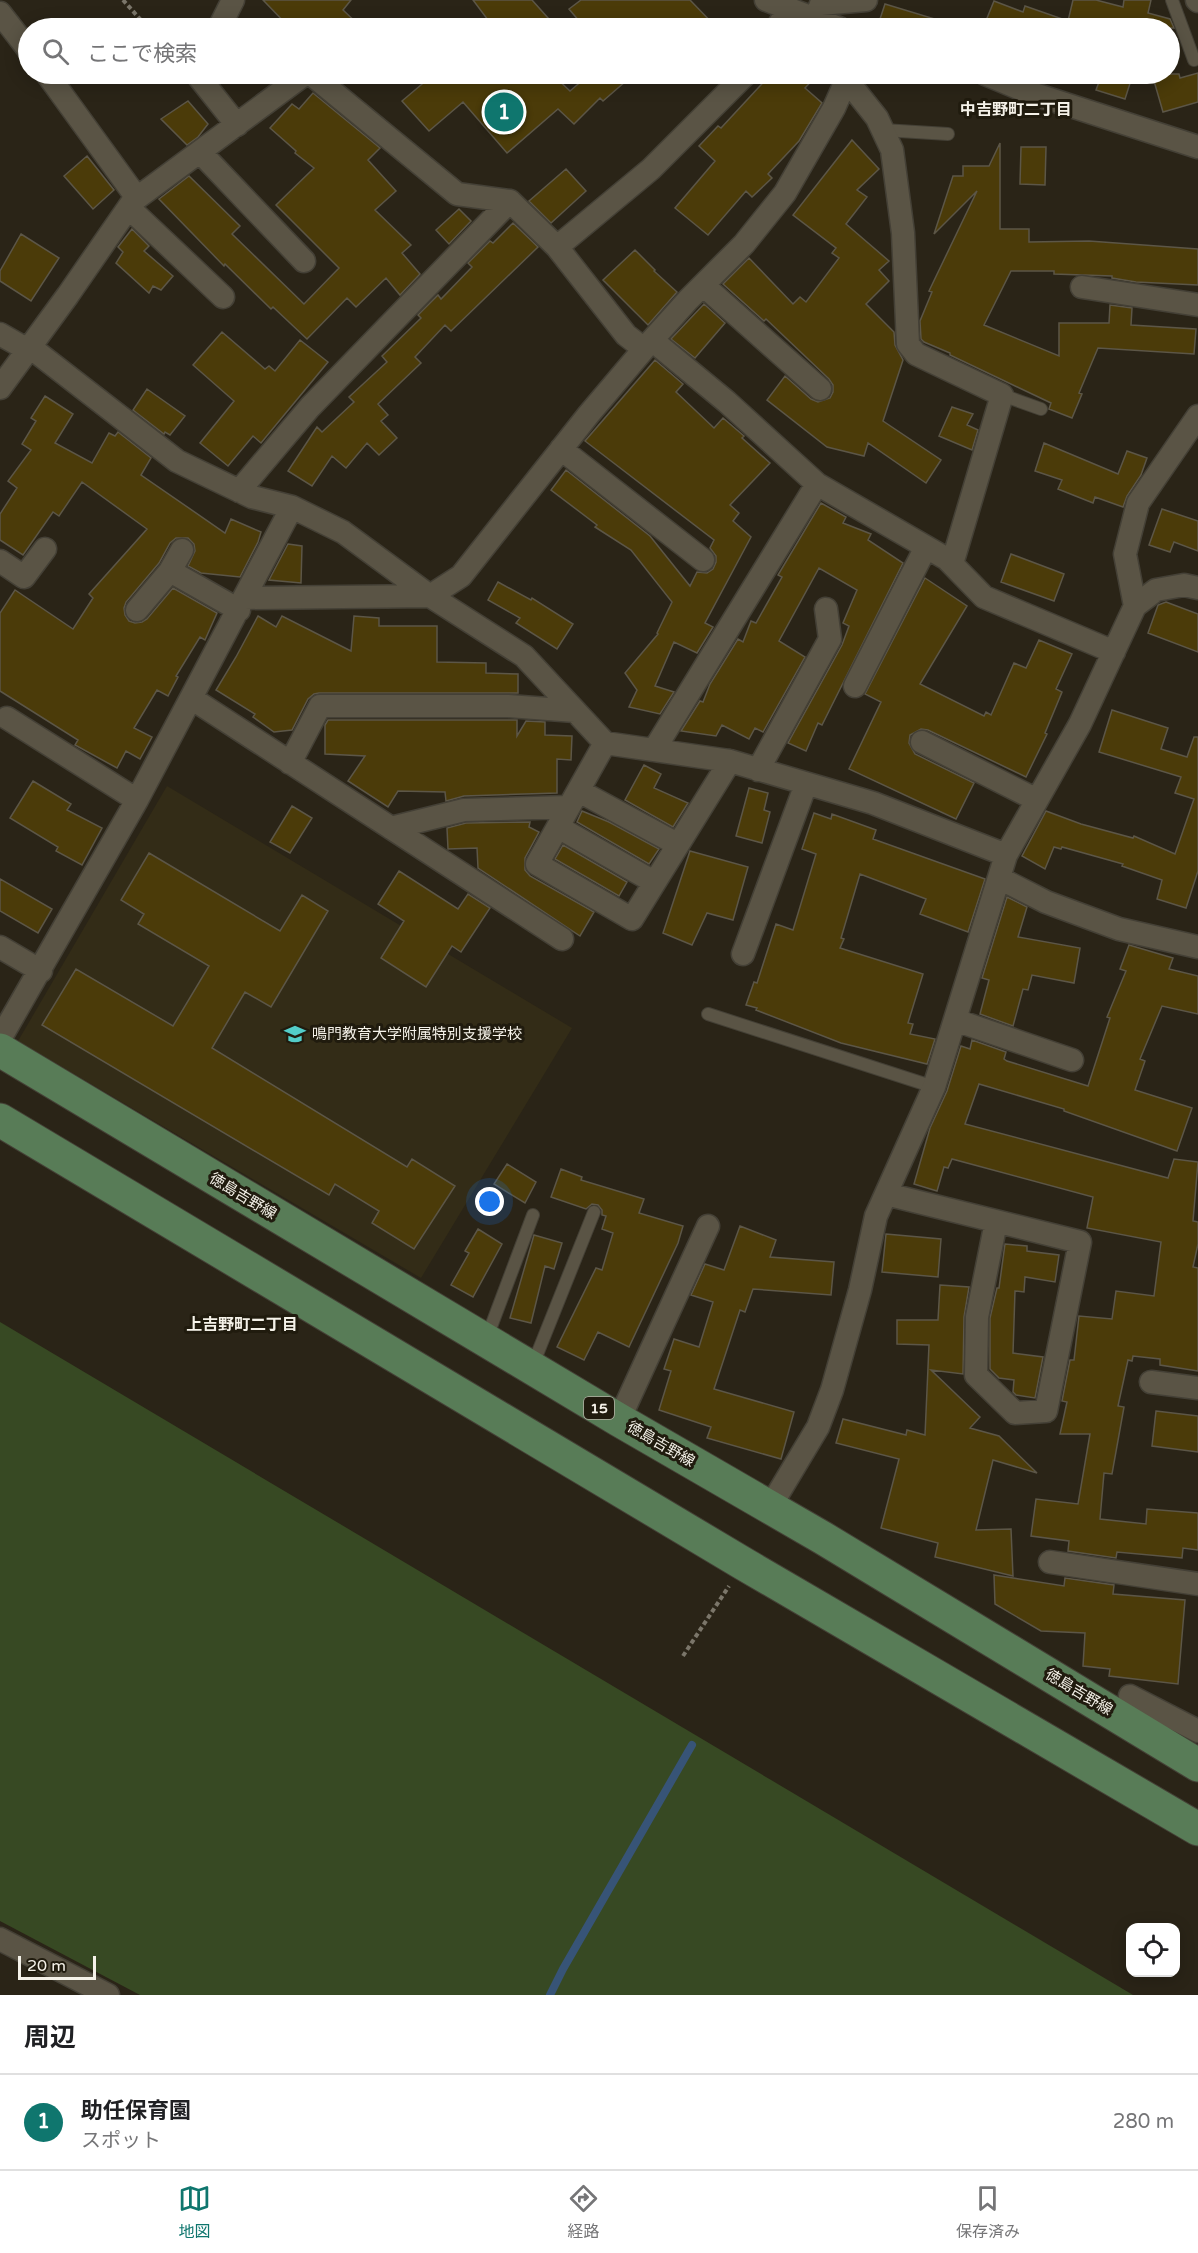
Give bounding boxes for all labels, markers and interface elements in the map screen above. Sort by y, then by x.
search box [18,18,1180,84]
icon: search [39,35,72,68]
text: ここで検索 [87,41,197,67]
pin: 1 [484,90,524,134]
district label: 中吉野町二丁目 [960,100,1072,120]
school or university icon: 鳴門教育大学附属特別支援学校 [283,1022,307,1046]
place label: 鳴門教育大学附属特別支援学校 [312,1025,522,1043]
street label: 徳島吉野線 [206,1169,280,1223]
your location [475,1187,504,1216]
district label: 上吉野町二丁目 [186,1315,298,1335]
road number: 15 [584,1397,614,1419]
street label: 徳島吉野線 [624,1417,698,1471]
street label: 徳島吉野線 [1042,1665,1116,1719]
map controls [1126,1923,1180,1977]
button: locate [1126,1923,1180,1977]
scale bar [18,1953,96,1980]
text: 20 m [27,1956,66,1976]
text: 周辺 [24,2022,76,2053]
text: 助任保育園 [81,2098,191,2124]
text: 1 [37,2110,50,2134]
text: 280 m [1113,2110,1174,2134]
text: スポット [81,2129,161,2153]
tab: 地図 [178,2182,211,2242]
tab: 経路 [567,2182,600,2242]
tab: 保存済み [956,2182,1020,2242]

